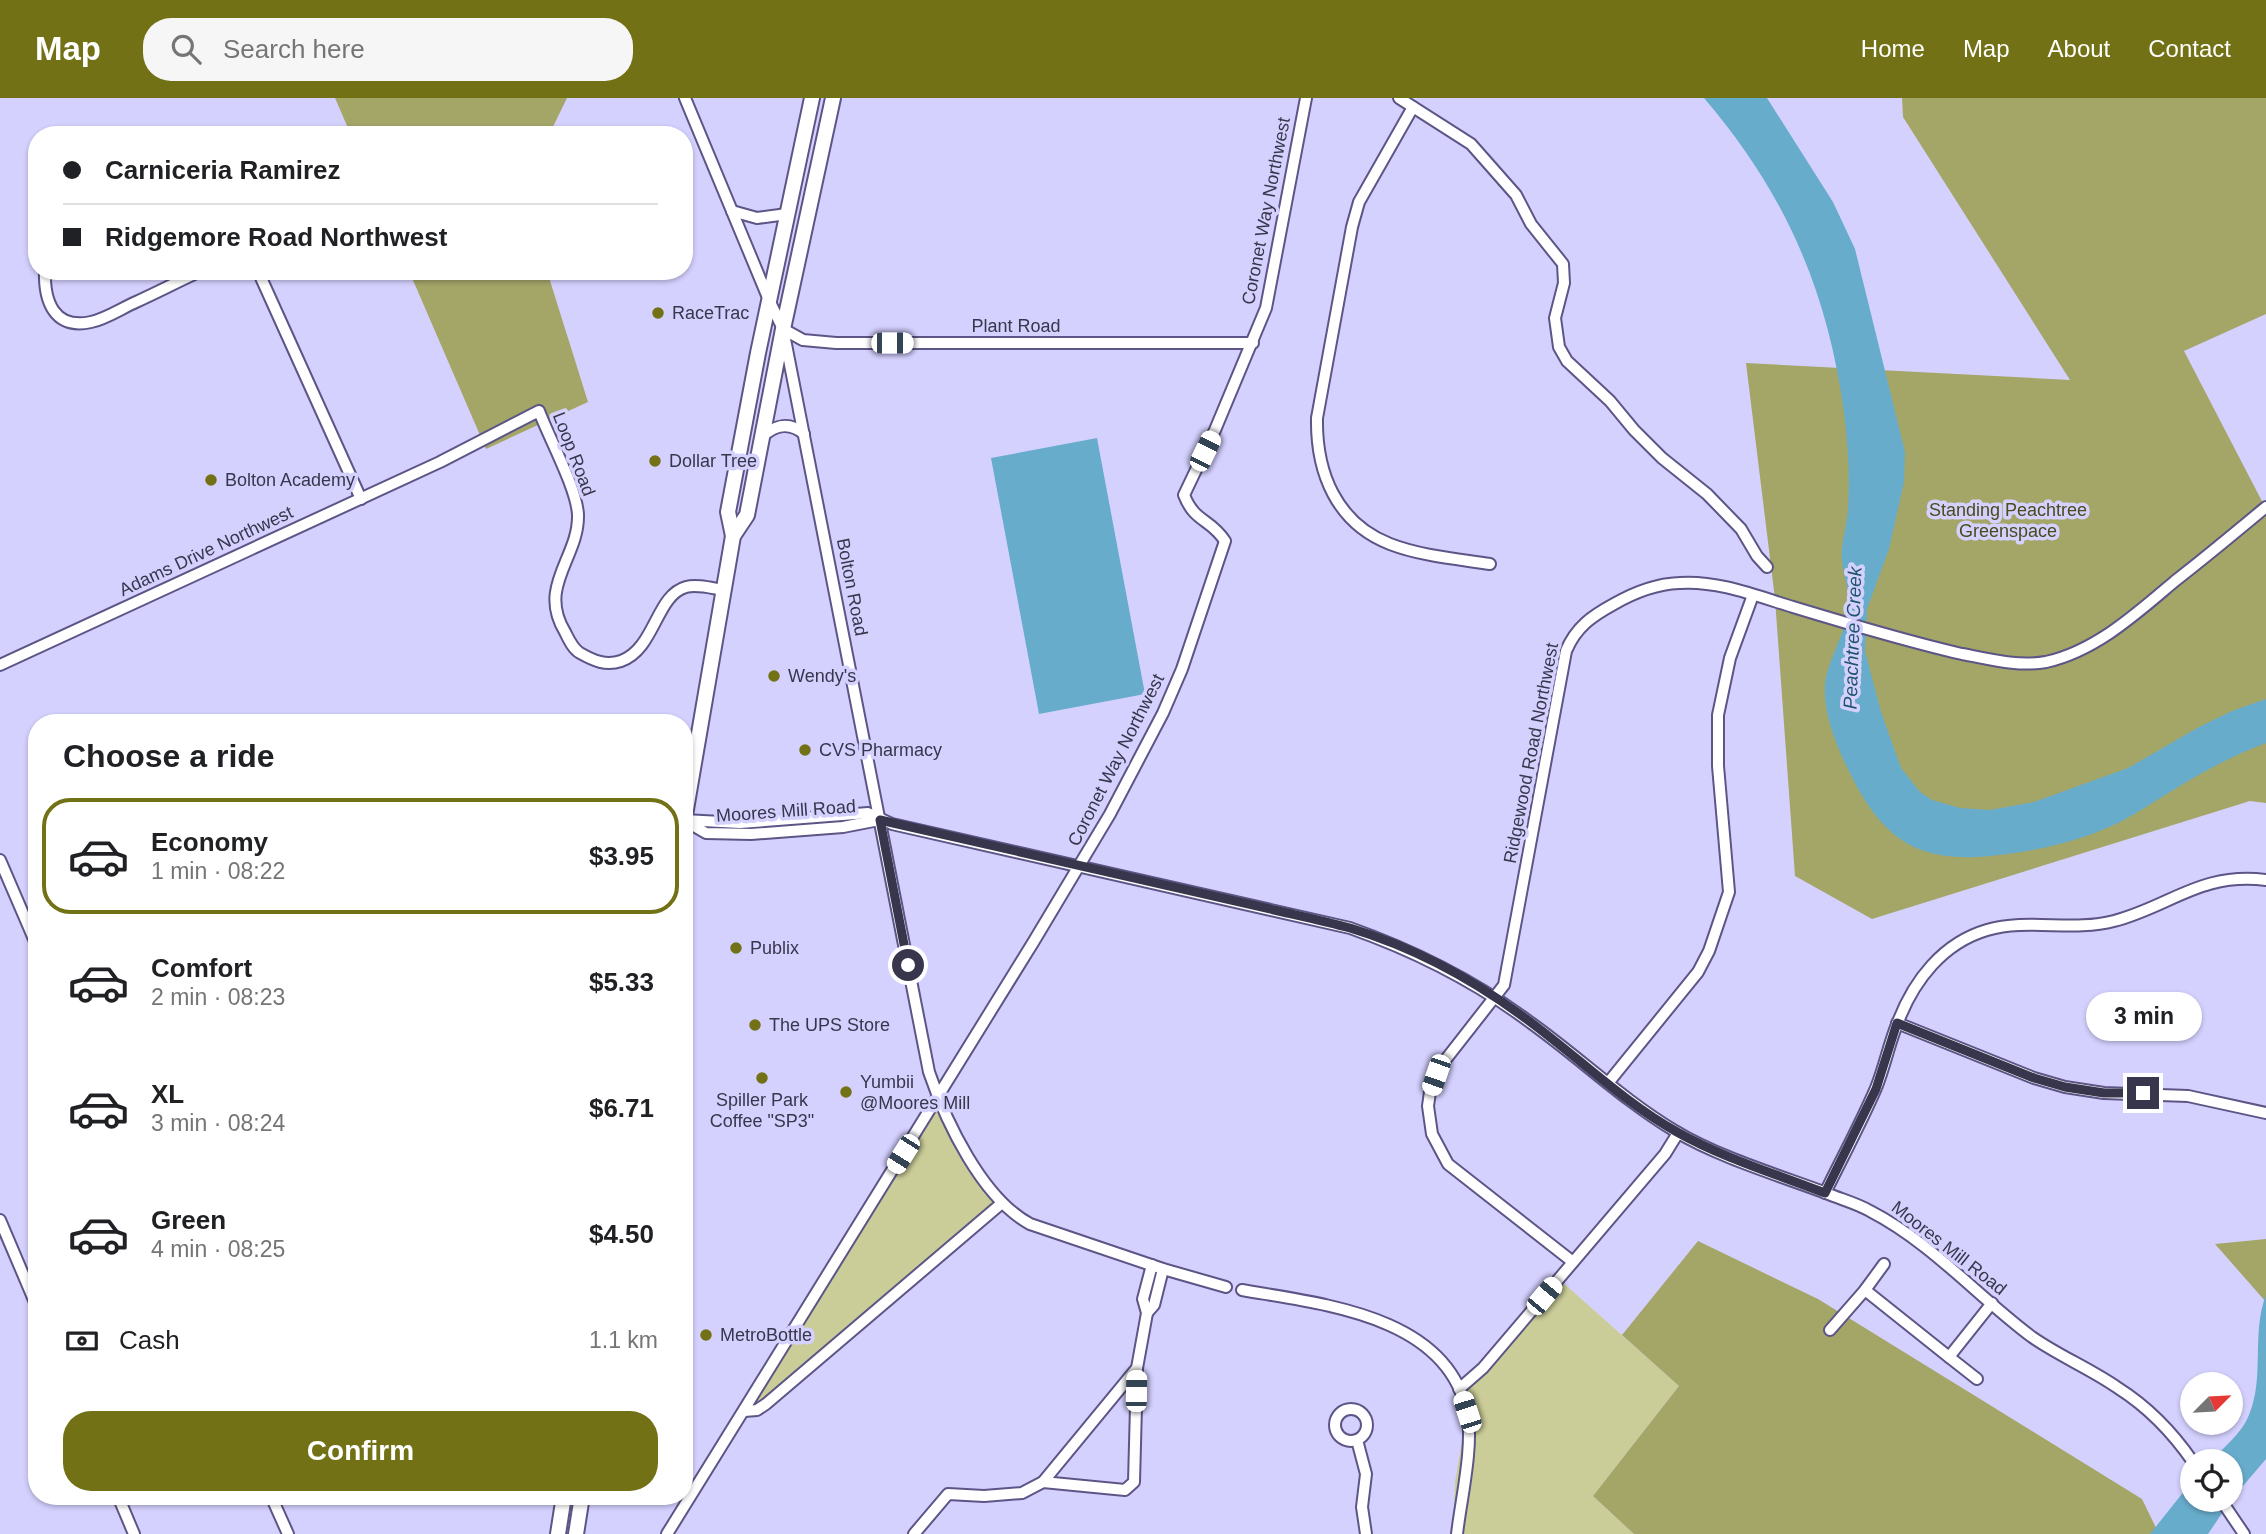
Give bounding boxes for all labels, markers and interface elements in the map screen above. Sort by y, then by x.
search box [143,18,633,81]
text: Map [35,30,101,67]
icon: search [167,30,205,68]
text: Search here [223,34,365,64]
text: Home [1861,35,1925,62]
text: Map [1963,35,2010,62]
text: About [2048,35,2110,62]
text: Contact [2148,35,2231,62]
street label: Coronet Way Northwest [1238,116,1294,306]
text: Carniceria Ramirez [105,155,341,185]
text: Ridgemore Road Northwest [105,222,447,252]
place label: RaceTrac [672,303,749,323]
marker: RaceTrac [650,305,666,321]
street label: Plant Road [971,316,1061,336]
car [872,333,914,354]
street label: Loop Road [549,409,599,499]
car [1187,428,1224,474]
place label: Dollar Tree [669,451,757,471]
marker: Dollar Tree [647,453,663,469]
place label: Bolton Academy [225,470,355,490]
marker: Bolton Academy [203,472,219,488]
park label: Standing Peachtree Greenspace [1929,500,2087,541]
street label: Adams Drive Northwest [116,502,296,600]
street label: Bolton Road [833,536,871,638]
water label: Peachtree Creek [1840,565,1866,710]
street label: Ridgewood Road Northwest [1500,641,1562,865]
place label: Wendy's [788,666,856,686]
marker: Wendy's [766,668,782,684]
street label: Coronet Way Northwest [1064,671,1168,849]
text: Choose a ride [63,738,275,774]
place label: CVS Pharmacy [819,740,942,760]
marker: CVS Pharmacy [797,742,813,758]
street label: Moores Mill Road [715,796,857,826]
icon: car [67,825,130,888]
text: Economy [151,827,268,857]
text: $3.95 [589,841,654,871]
text: 1 min · 08:22 [151,858,285,884]
place label: Publix [750,938,799,958]
marker: Publix [728,940,744,956]
route start [892,949,924,981]
icon: car [67,951,130,1014]
text: Comfort [151,953,252,983]
text: $5.33 [589,967,654,997]
text: 2 min · 08:23 [151,984,285,1010]
callout: 3 min [2085,992,2201,1040]
text: 3 min [2114,1003,2174,1029]
place label: The UPS Store [769,1015,890,1035]
marker: The UPS Store [747,1017,763,1033]
car [1420,1052,1453,1098]
marker: Spiller Park Coffee "SP3" [754,1070,770,1086]
place label: Yumbii @Moores Mill [860,1072,970,1113]
icon: car [67,1077,130,1140]
route end [2127,1077,2159,1109]
text: XL [151,1079,184,1109]
marker: Yumbii @Moores Mill [838,1084,854,1100]
place label: Spiller Park Coffee "SP3" [710,1090,814,1131]
text: $6.71 [589,1093,654,1123]
text: 3 min · 08:24 [151,1110,285,1136]
car [883,1131,924,1177]
street label: Moores Mill Road [1888,1197,2010,1299]
icon: car [67,1203,130,1266]
text: Green [151,1205,226,1235]
text: $4.50 [589,1219,654,1249]
text: 4 min · 08:25 [151,1236,285,1262]
car [1523,1273,1566,1319]
icon: cash [63,1322,101,1360]
text: Cash [119,1325,180,1355]
place label: MetroBottle [720,1325,812,1345]
text: 1.1 km [589,1327,658,1353]
marker: MetroBottle [698,1327,714,1343]
car [1126,1370,1147,1412]
north arrow [2180,1372,2244,1435]
map controls [2180,1372,2243,1512]
car [1451,1389,1484,1435]
button: Confirm [63,1411,658,1491]
button: locate [2180,1449,2243,1512]

